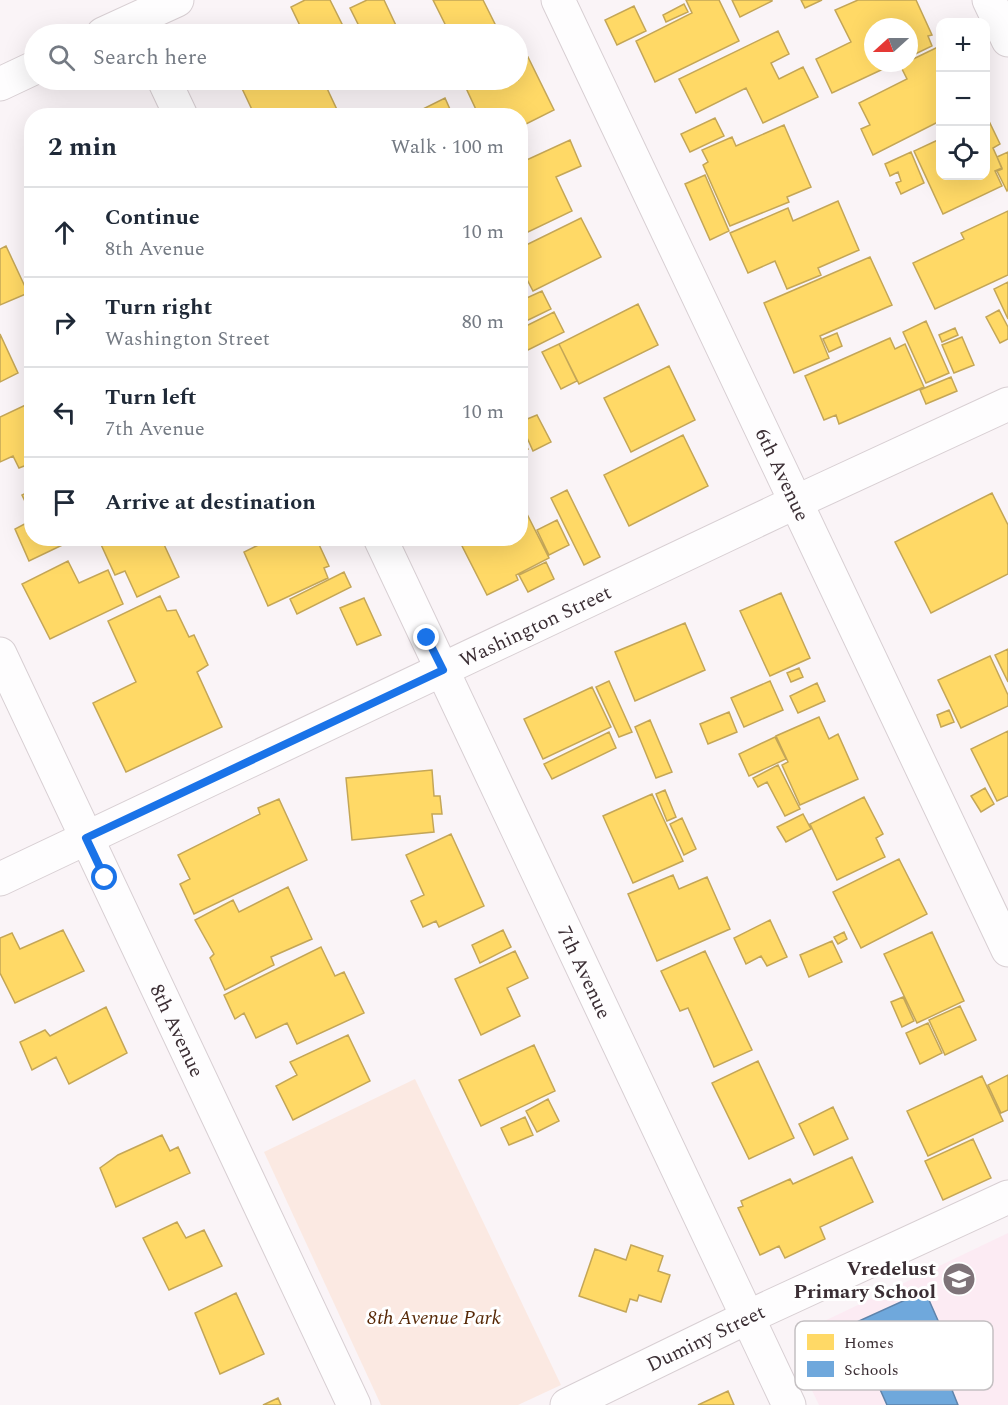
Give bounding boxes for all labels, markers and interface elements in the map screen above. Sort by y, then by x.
north arrow [864,18,918,72]
map controls [936,18,990,180]
button: + [936,18,990,72]
search box [24,24,528,90]
icon: search [45,41,78,74]
text: Search here [93,41,207,74]
button: − [936,72,990,126]
button: locate [936,126,990,180]
text: 2 min [48,127,117,167]
text: Walk · 100 m [391,132,504,162]
text: Continue [105,201,200,234]
icon: ahead [48,216,81,249]
text: 10 m [462,217,504,247]
text: 8th Avenue [105,234,205,264]
text: Turn right [105,291,212,324]
icon: right [48,306,81,339]
text: 80 m [462,307,504,337]
text: Washington Street [105,324,270,354]
text: Turn left [105,381,197,414]
icon: left [48,396,81,429]
text: 10 m [462,397,504,427]
text: 7th Avenue [105,414,205,444]
street label: 6th Avenue [747,423,817,526]
icon: arrive [48,486,81,519]
text: Arrive at destination [105,486,316,519]
street label: Washington Street [454,578,616,675]
route end [413,624,439,650]
route start [91,864,117,890]
street label: 7th Avenue [549,921,619,1024]
street label: 8th Avenue [142,979,211,1082]
place label: Vredelust Primary School [793,1254,936,1307]
school or university icon: Vredelust Primary School [941,1261,977,1297]
street label: Duminy Street [642,1297,770,1380]
park label: 8th Avenue Park [367,1303,502,1333]
legend [795,1321,993,1390]
text: Homes [844,1331,894,1355]
text: Schools [844,1358,899,1382]

